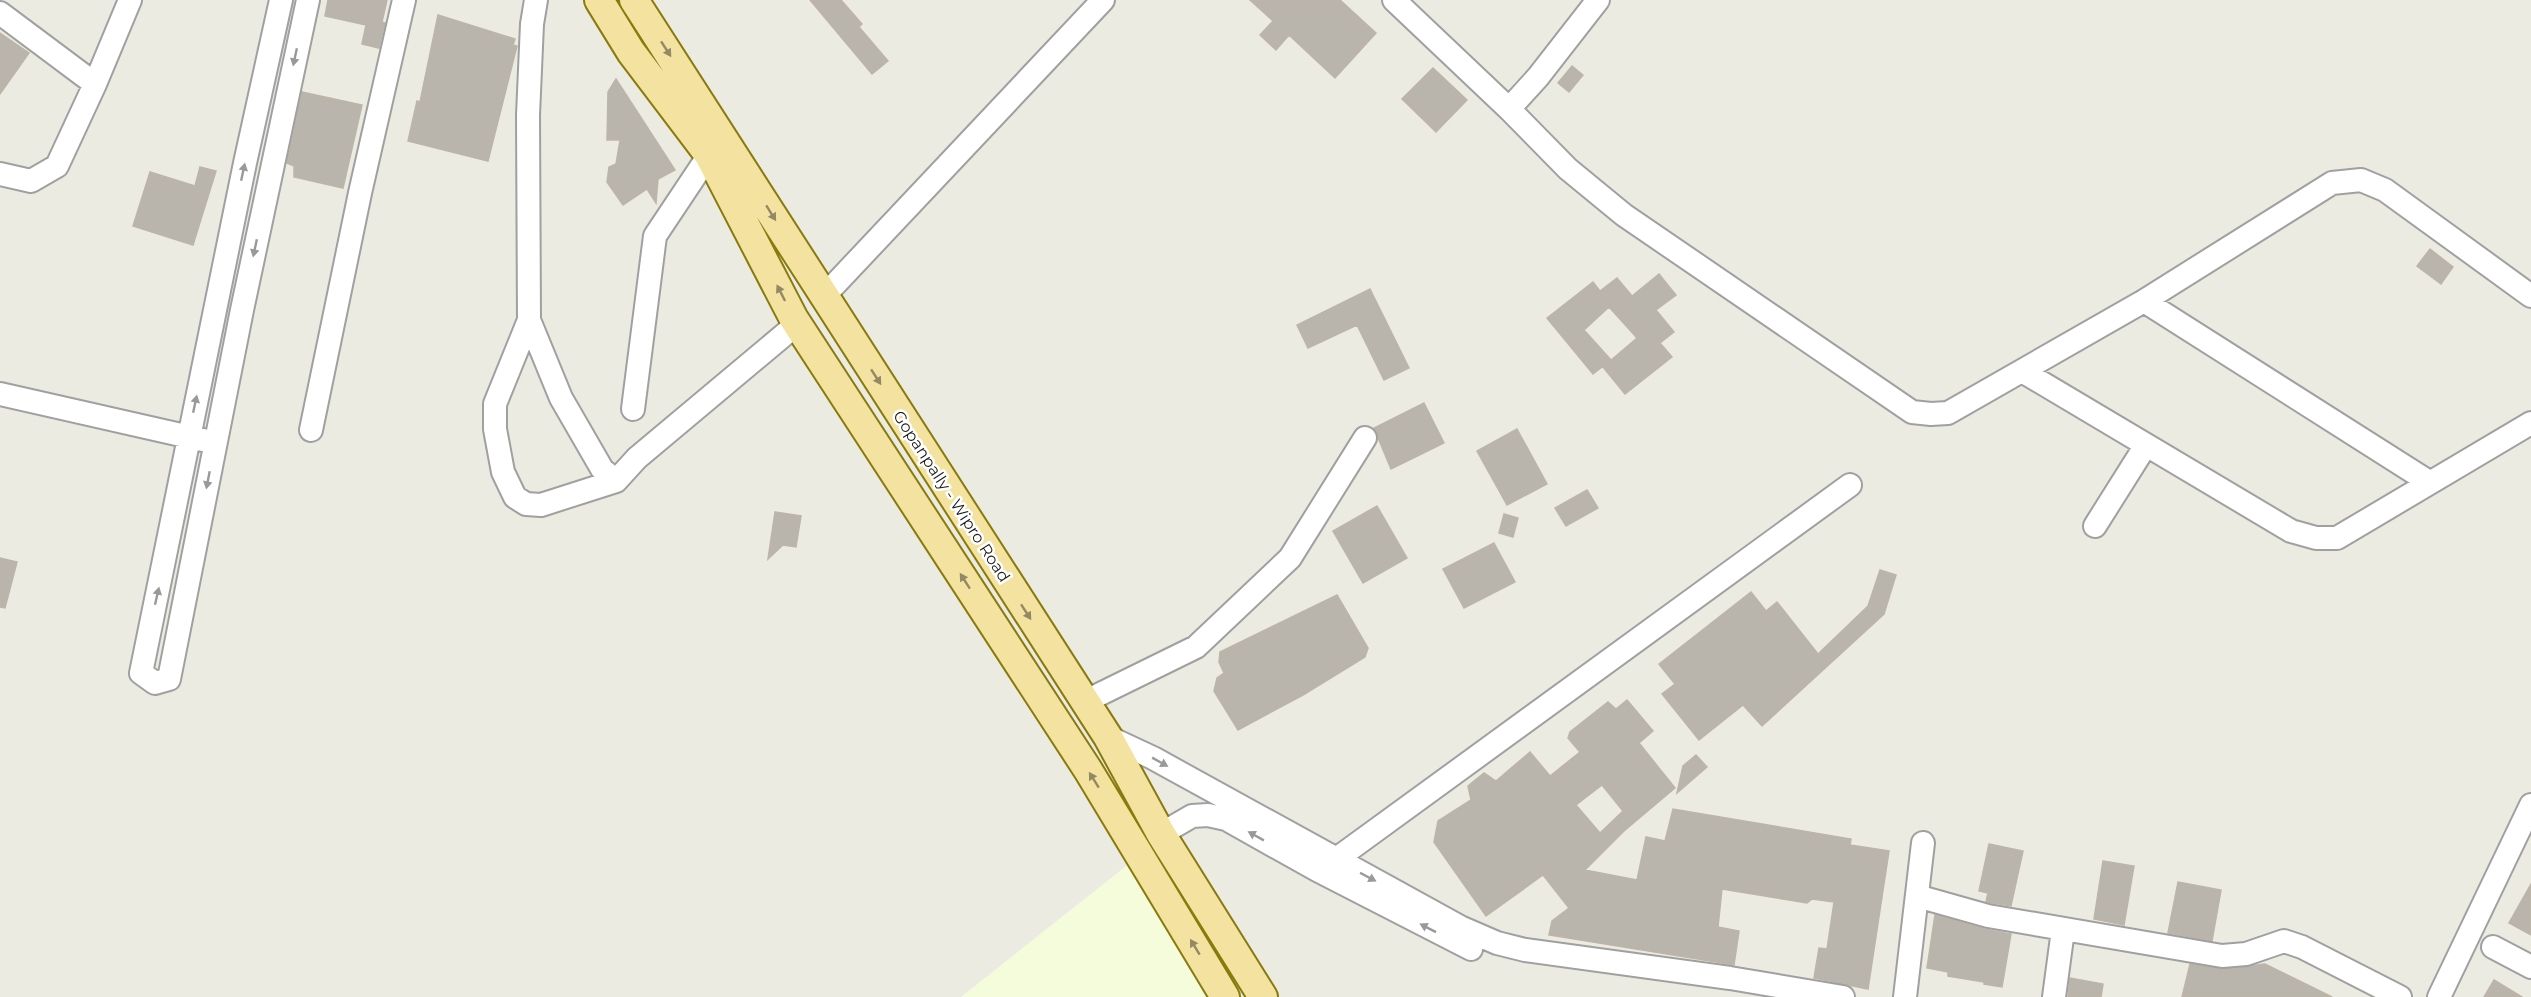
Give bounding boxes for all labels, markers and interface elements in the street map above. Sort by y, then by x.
one-way arrow [660,41,671,57]
one-way arrow [290,48,300,66]
one-way arrow [239,162,248,181]
one-way arrow [765,205,776,221]
one-way arrow [250,239,259,258]
one-way arrow [776,285,785,302]
one-way arrow [870,369,882,385]
one-way arrow [191,395,200,414]
street label: Gopanpally - Wipro Road [889,407,1014,585]
one-way arrow [203,471,212,490]
one-way arrow [959,574,971,590]
one-way arrow [153,586,163,605]
one-way arrow [1020,604,1032,620]
one-way arrow [1152,757,1169,767]
one-way arrow [1089,771,1099,788]
one-way arrow [1247,831,1264,841]
one-way arrow [1359,872,1376,882]
one-way arrow [1419,923,1437,933]
one-way arrow [1190,939,1201,955]

